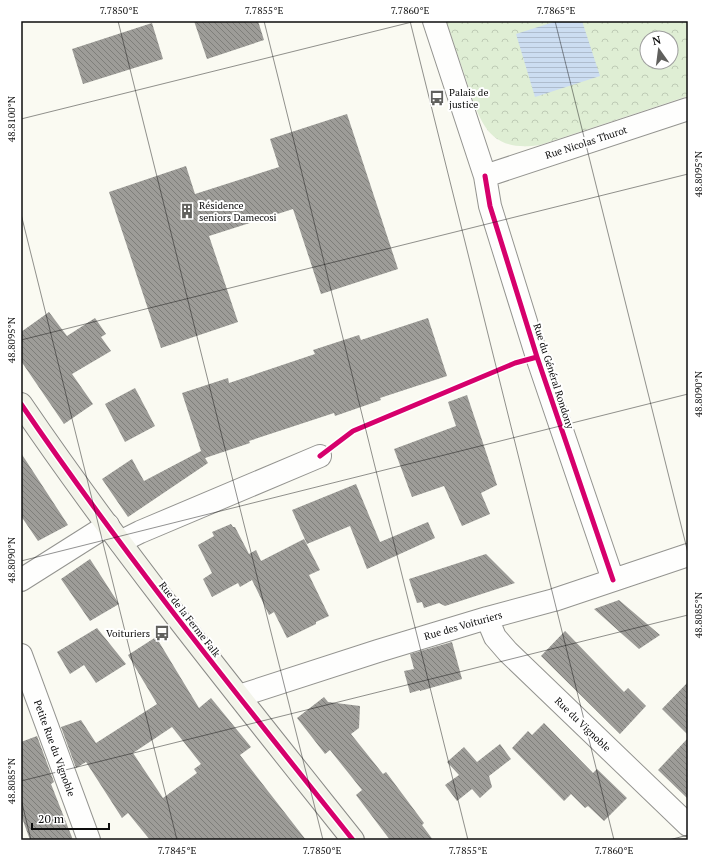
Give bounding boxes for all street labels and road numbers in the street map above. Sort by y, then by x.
street label: Rue Nicolas Thurot [543,123,629,162]
street label: Rue du Général Rondony [530,322,577,431]
street label: Rue de la Ferme Falk [156,579,224,660]
street label: Rue des Voituriers [423,608,504,643]
street label: Rue du Vignoble [552,694,613,754]
street label: Petite Rue du Vignoble [31,698,78,798]

